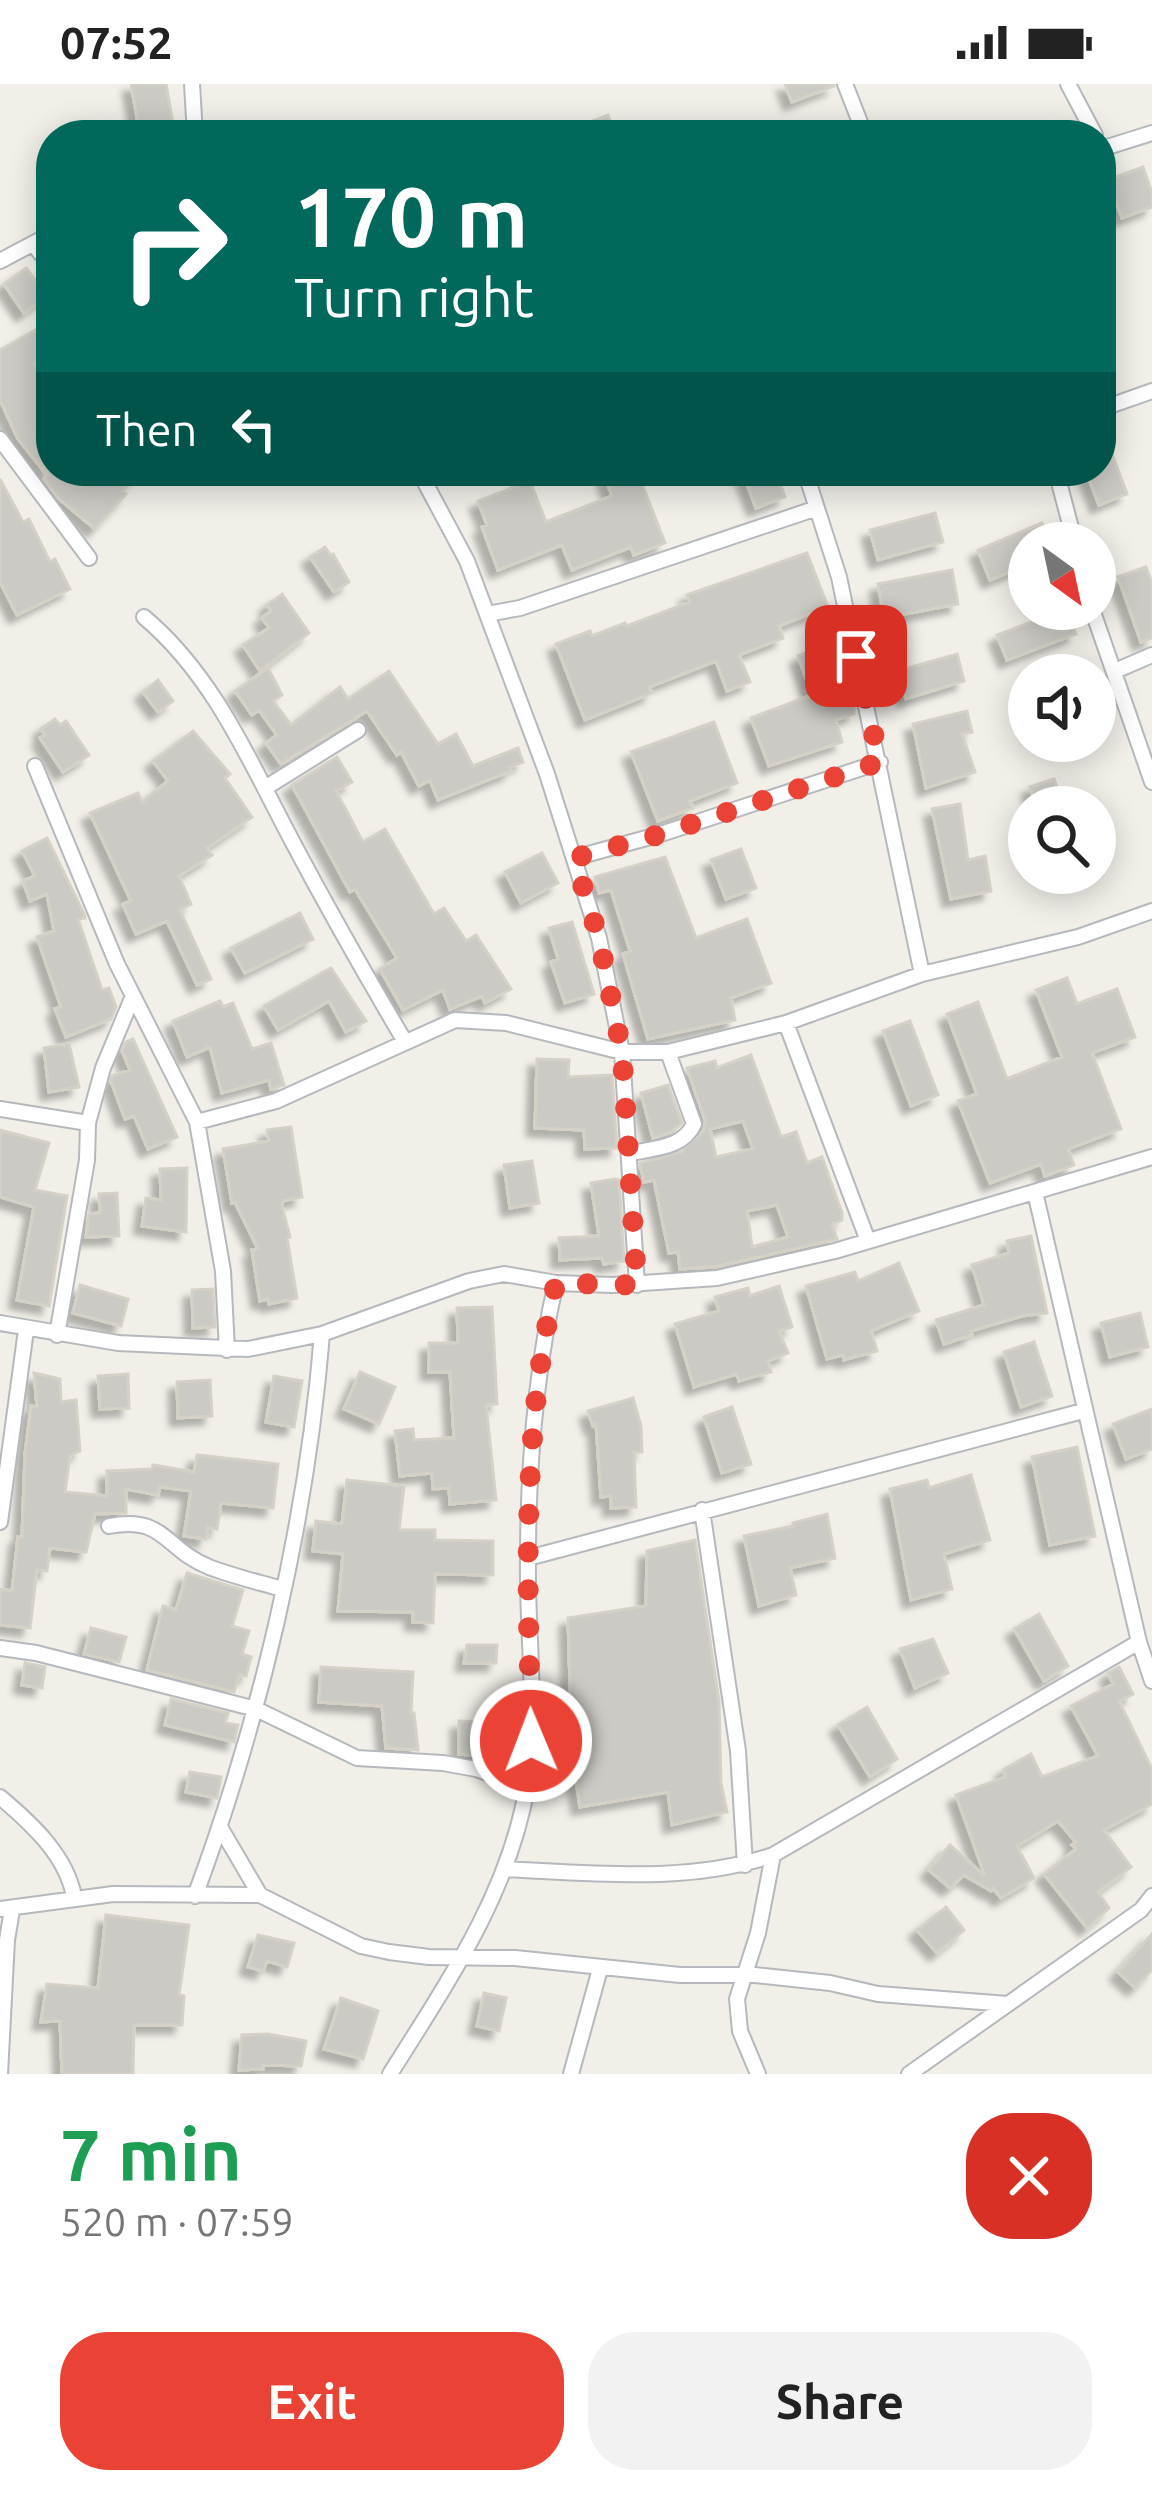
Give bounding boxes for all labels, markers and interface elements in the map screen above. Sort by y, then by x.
text: 07:52 [60,17,173,68]
icon: right [96,168,252,324]
text: 170 m [294,169,528,263]
text: Turn right [294,267,534,327]
icon: left [221,396,287,462]
text: Then [96,404,197,455]
north arrow [1008,522,1116,630]
map controls [1008,522,1116,894]
pin [805,605,907,707]
icon: arrive [823,623,889,689]
button: sound [1008,654,1116,762]
button: search [1008,786,1116,894]
position arrow [468,1678,594,1804]
button: close [966,2113,1092,2239]
text: 7 min [60,2114,242,2195]
text: 520 m · 07:59 [60,2200,294,2243]
button: Exit [60,2332,564,2470]
button: Share [588,2332,1092,2470]

